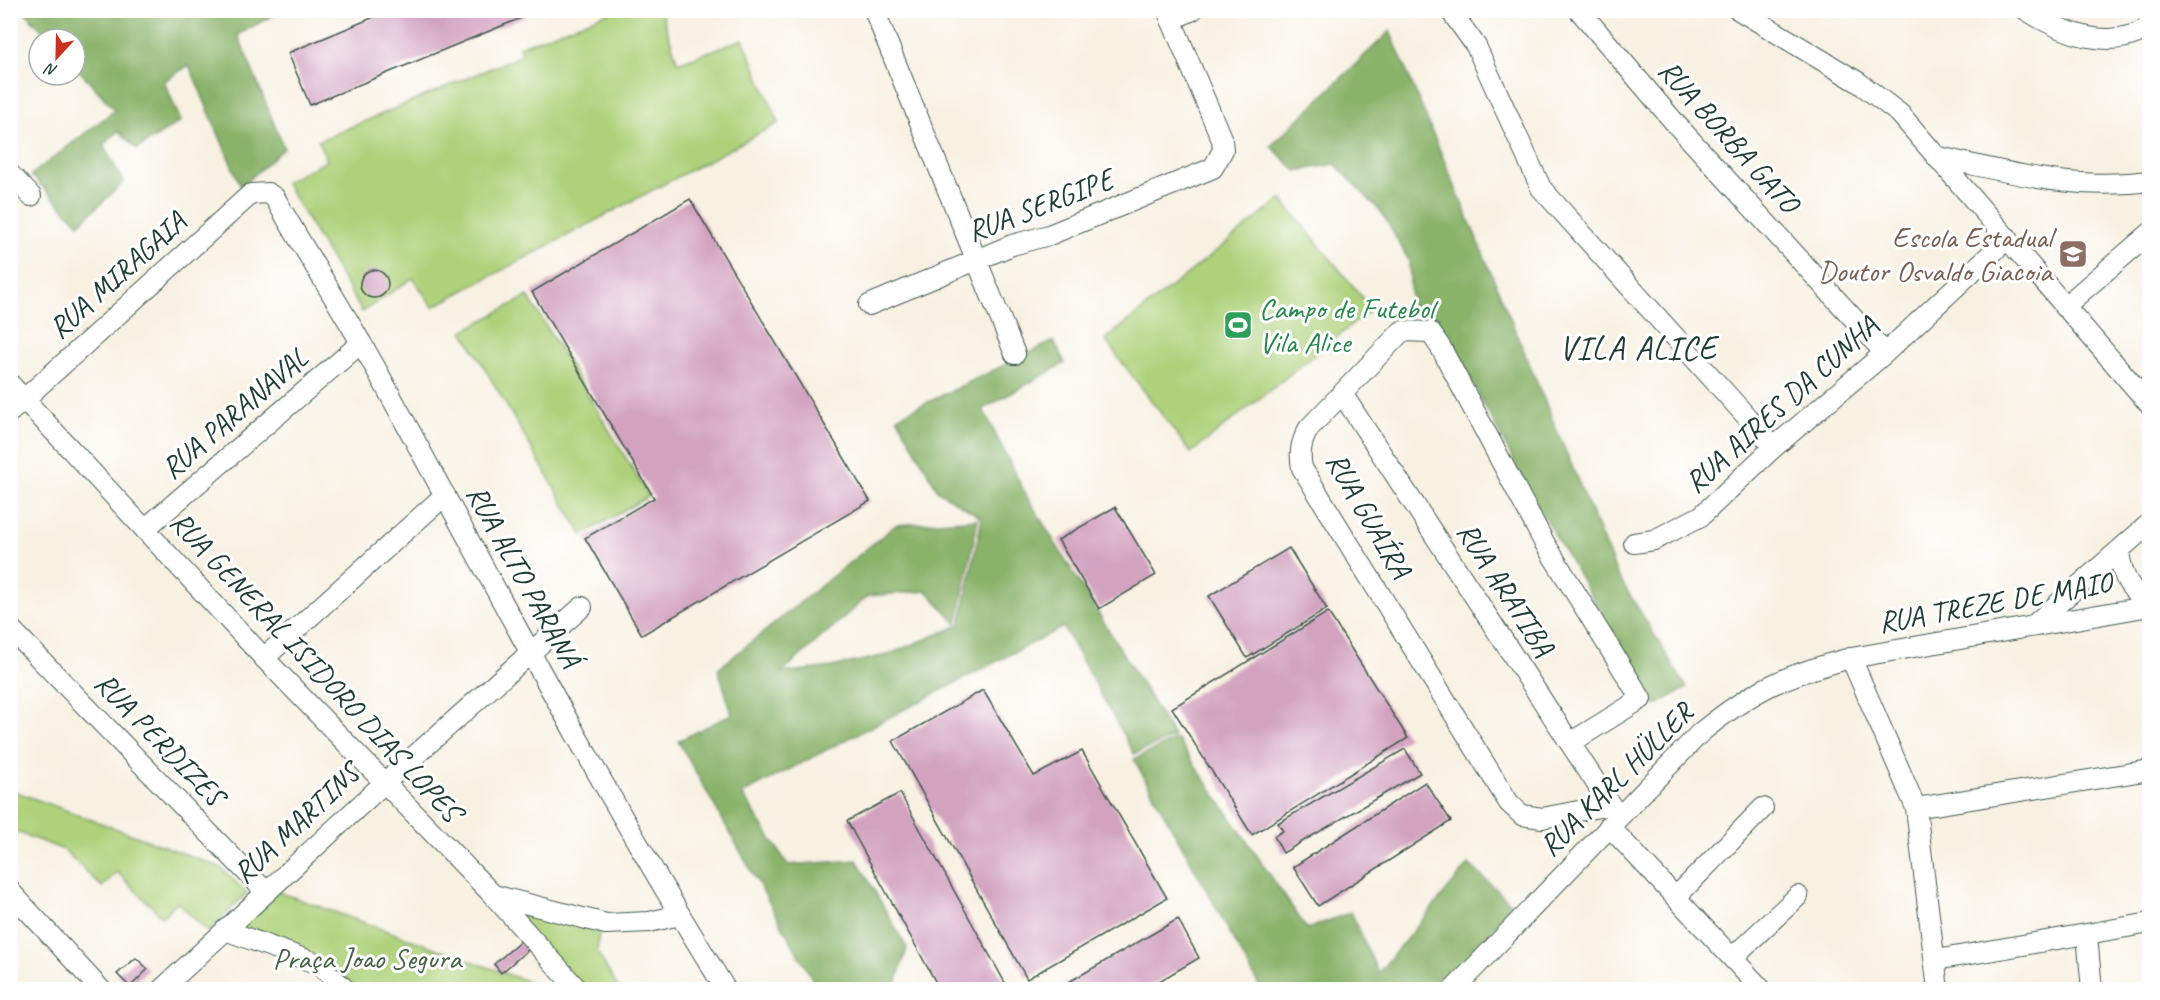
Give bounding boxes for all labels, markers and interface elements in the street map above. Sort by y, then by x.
north arrow [27,27,87,87]
street label: RUA BORBA GATO [1650,52,1810,223]
text: N [41,58,60,81]
street label: RUA SERGIPE [962,159,1122,250]
street label: RUA MIRAGAIA [40,202,195,347]
place label: Escola Estadual Doutor Osvaldo Giacoia [1818,218,2057,290]
school or university icon: Escola Estadual Doutor Osvaldo Giacoia [2057,238,2089,270]
place label: Campo de Futebol Vila Alice [1259,289,1439,361]
street label: RUA AIRES DA CUNHA [1676,306,1886,501]
sports icon: Campo de Futebol Vila Alice [1222,309,1254,341]
district label: VILA ALICE [1559,327,1720,369]
street label: RUA PARANAVAL [153,338,316,487]
street label: RUA GUAÍRA [1318,445,1421,586]
street label: RUA ALTO PARANÁ [458,478,592,677]
street label: RUA GENERAL ISIDORO DIAS LOPES [162,503,473,833]
street label: RUA ARATIBA [1449,515,1564,664]
street label: RUA TREZE DE MAIO [1876,562,2118,641]
street label: RUA PERDIZES [87,664,236,817]
street label: RUA KARL HÜLLER [1531,692,1703,864]
street label: RUA MARTINS [225,752,371,891]
park label: Praça Joao Segura [273,939,463,977]

